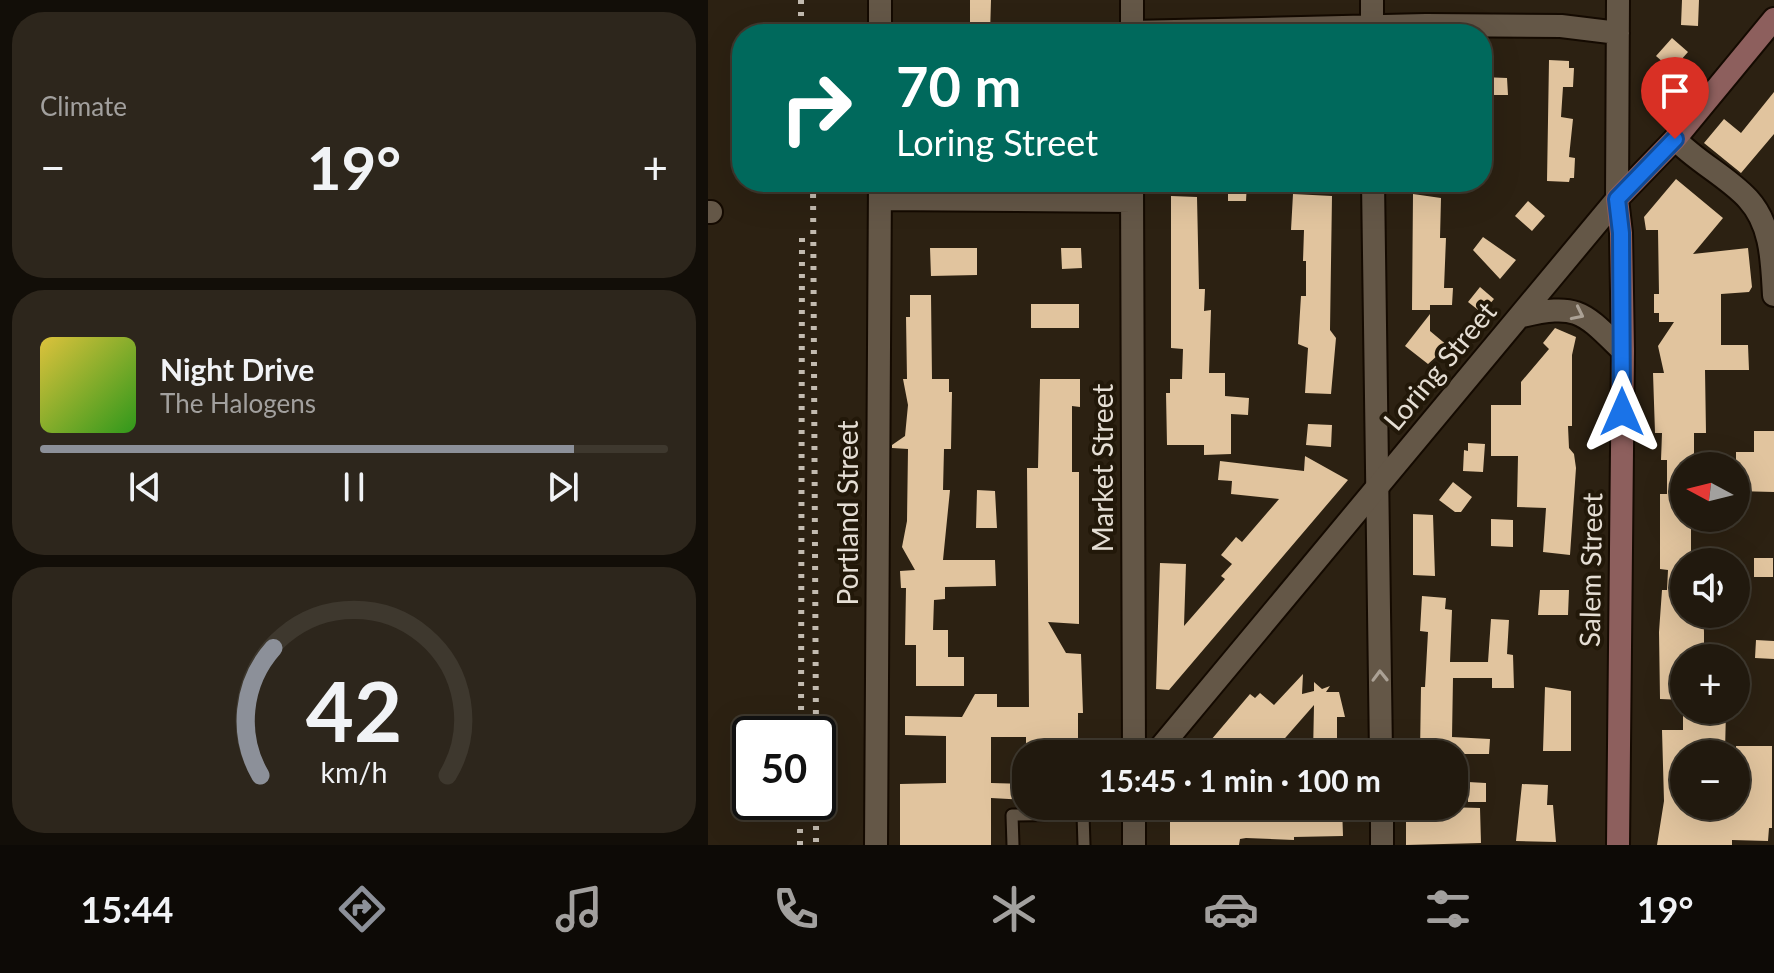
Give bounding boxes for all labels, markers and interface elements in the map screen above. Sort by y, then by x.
text: 70 m [896,52,1021,119]
icon: right [764,56,868,160]
pin [1641,57,1709,139]
icon: arrive [1653,69,1697,113]
text: Climate [40,90,127,122]
text: Loring Street [896,120,1098,164]
text: 19° [307,131,401,203]
text: − [40,141,66,193]
text: + [642,141,668,193]
street label: Loring Street [1376,294,1503,437]
one-way arrow [1569,304,1584,320]
text: Night Drive [160,351,314,387]
position arrow [1580,370,1664,454]
street label: Market Street [1085,384,1119,552]
text: The Halogens [160,387,316,419]
street label: Portland Street [830,421,864,605]
north arrow [1670,452,1750,532]
map controls [1670,452,1750,820]
icon: previous [123,465,167,509]
icon: pause [332,465,376,509]
icon: next [541,465,585,509]
street label: Salem Street [1572,493,1608,647]
button: sound [1670,548,1750,628]
button: + [1670,644,1750,724]
text: 42 [306,660,402,760]
one-way arrow [1371,669,1389,682]
speed limit sign: 50 [732,716,836,820]
button: − [1670,740,1750,820]
text: km/h [321,755,387,789]
text: 15:45 · 1 min · 100 m [1099,762,1381,798]
icon: directions [334,881,390,937]
icon: music [551,881,607,937]
icon: phone [768,881,824,937]
icon: climate [986,881,1042,937]
icon: car [1203,881,1259,937]
icon: filters [1420,881,1476,937]
text: 15:44 [81,887,173,931]
text: 19° [1637,887,1693,931]

